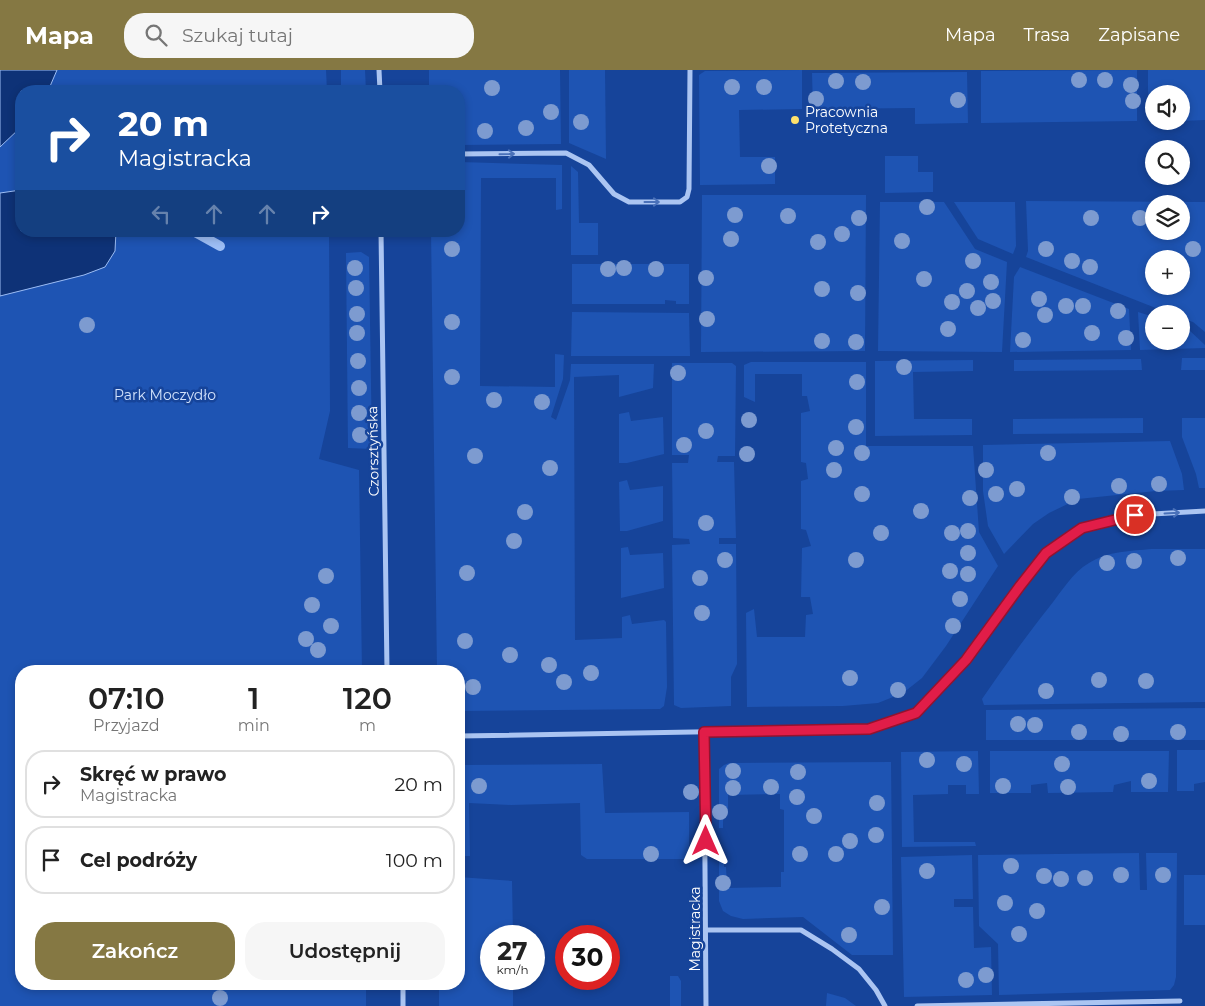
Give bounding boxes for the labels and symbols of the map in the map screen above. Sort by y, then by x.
place label: Pracownia Protetyczna [805,103,888,137]
marker: Pracownia Protetyczna [789,114,801,126]
one-way arrow [499,149,515,159]
one-way arrow [644,197,660,207]
park label: Park Moczydło [114,386,216,404]
street label: Czorsztyńska [363,406,383,496]
pin [1114,494,1156,536]
one-way arrow [1164,508,1180,517]
position arrow [679,814,731,866]
street label: Magistracka [686,886,704,972]
speed limit sign: 30 [555,925,620,990]

